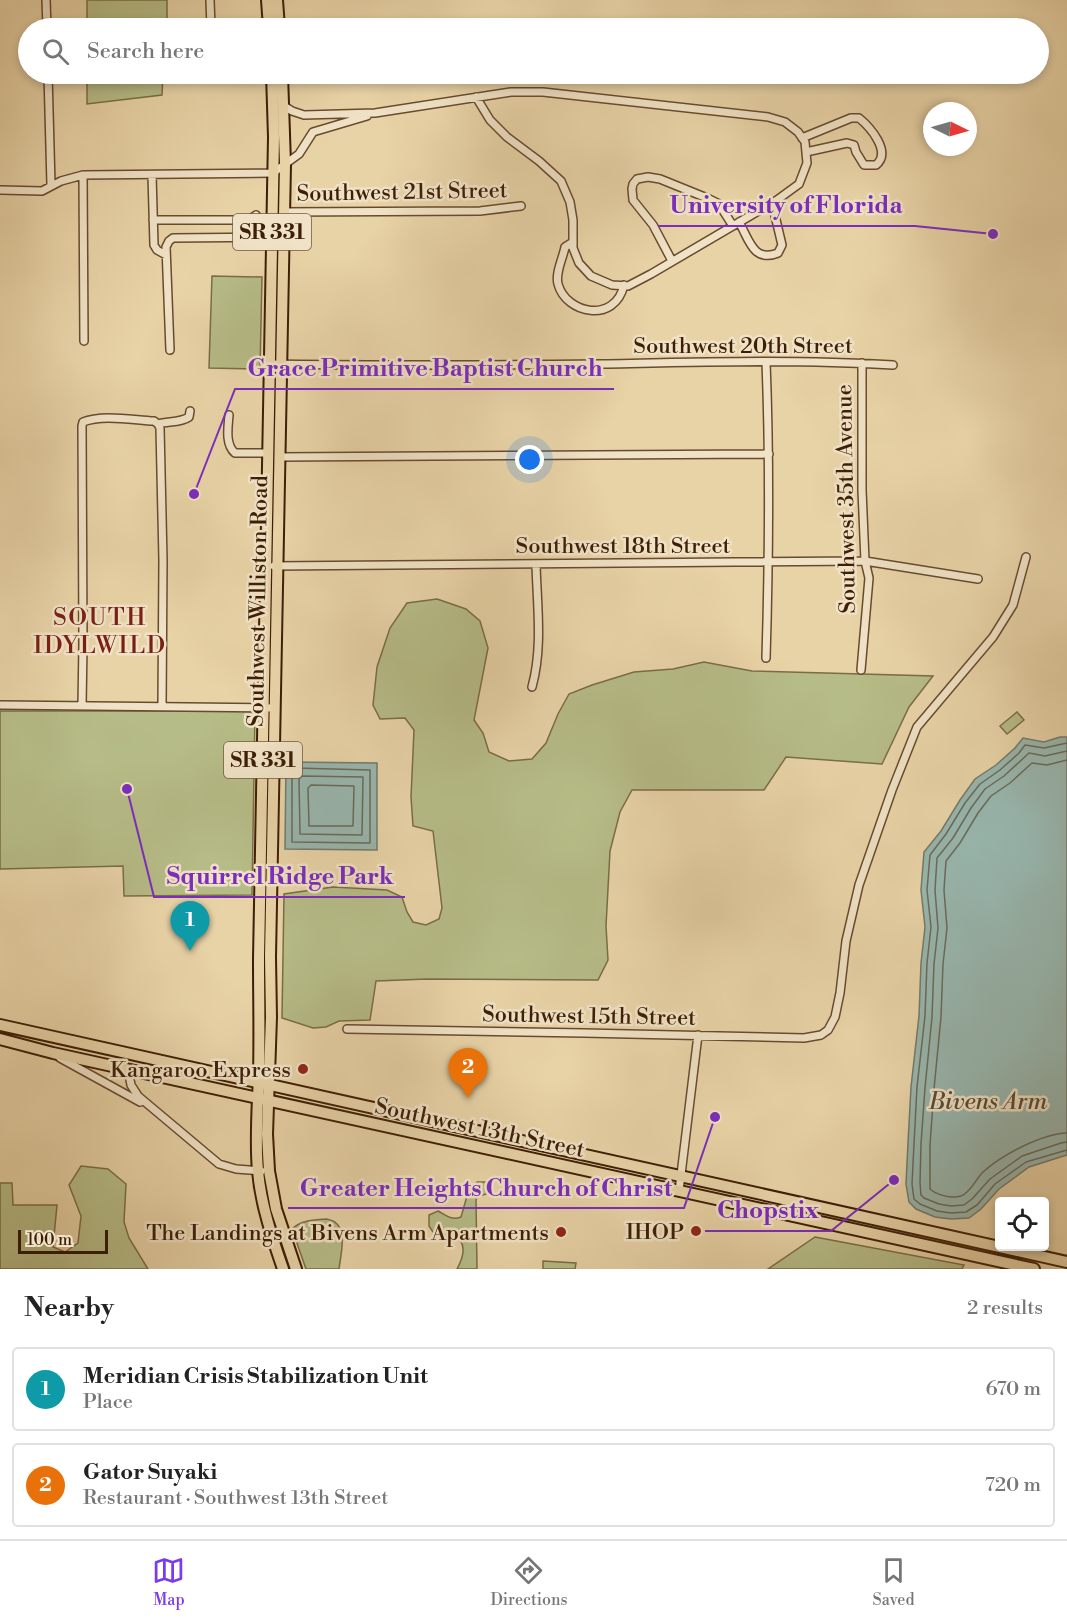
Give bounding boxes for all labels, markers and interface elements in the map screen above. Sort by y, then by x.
search box [18,18,1049,84]
icon: search [39,35,72,68]
text: Search here [87,38,204,65]
north arrow [923,102,977,156]
street label: Southwest 21st Street [296,177,508,208]
callout: University of Florida [658,184,915,226]
text: University of Florida [670,191,904,221]
road number: SR 331 [233,214,311,250]
street label: Southwest 20th Street [633,333,853,360]
callout: Grace Primitive Baptist Church [235,347,614,389]
text: Grace Primitive Baptist Church [247,354,603,384]
street label: Southwest 35th Avenue [831,384,862,614]
your location [515,445,544,474]
street label: Southwest Williston Road [243,474,274,727]
street label: Southwest 18th Street [516,533,731,560]
district label: SOUTH IDYLWILD [33,603,167,661]
road number: SR 331 [224,742,302,778]
callout: Squirrel Ridge Park [154,855,405,897]
text: Squirrel Ridge Park [167,862,395,892]
pin: 1 [170,902,210,951]
street label: Southwest 15th Street [482,1001,696,1032]
pin: 2 [448,1048,488,1098]
place label: Kangaroo Express [110,1057,291,1084]
marker: Kangaroo Express [296,1062,310,1076]
water label: Bivens Arm [928,1087,1048,1117]
street label: Southwest 13th Street [372,1093,587,1164]
callout: Greater Heights Church of Christ [288,1166,684,1208]
text: Greater Heights Church of Christ [300,1174,673,1204]
callout: Chopstix [705,1189,831,1231]
text: Chopstix [717,1196,819,1226]
map controls [995,1197,1049,1251]
button: locate [995,1197,1049,1251]
place label: IHOP [626,1219,684,1246]
place label: The Landings at Bivens Arm Apartments [146,1220,549,1247]
marker: IHOP [689,1224,703,1238]
marker: The Landings at Bivens Arm Apartments [554,1225,568,1239]
scale bar [18,1227,108,1254]
text: 100 m [27,1230,72,1250]
text: Nearby [24,1292,114,1324]
text: 2 results [967,1296,1043,1321]
text: Meridian Crisis Stabilization Unit [83,1363,428,1390]
text: 1 [41,1377,50,1402]
text: 670 m [985,1377,1041,1402]
text: Place [83,1390,133,1415]
text: Gator Suyaki [83,1459,217,1486]
text: 2 [39,1473,52,1498]
text: 720 m [985,1473,1041,1498]
text: Restaurant · Southwest 13th Street [83,1486,388,1511]
tab: Map [152,1554,185,1610]
tab: Directions [490,1554,568,1610]
tab: Saved [872,1554,915,1610]

